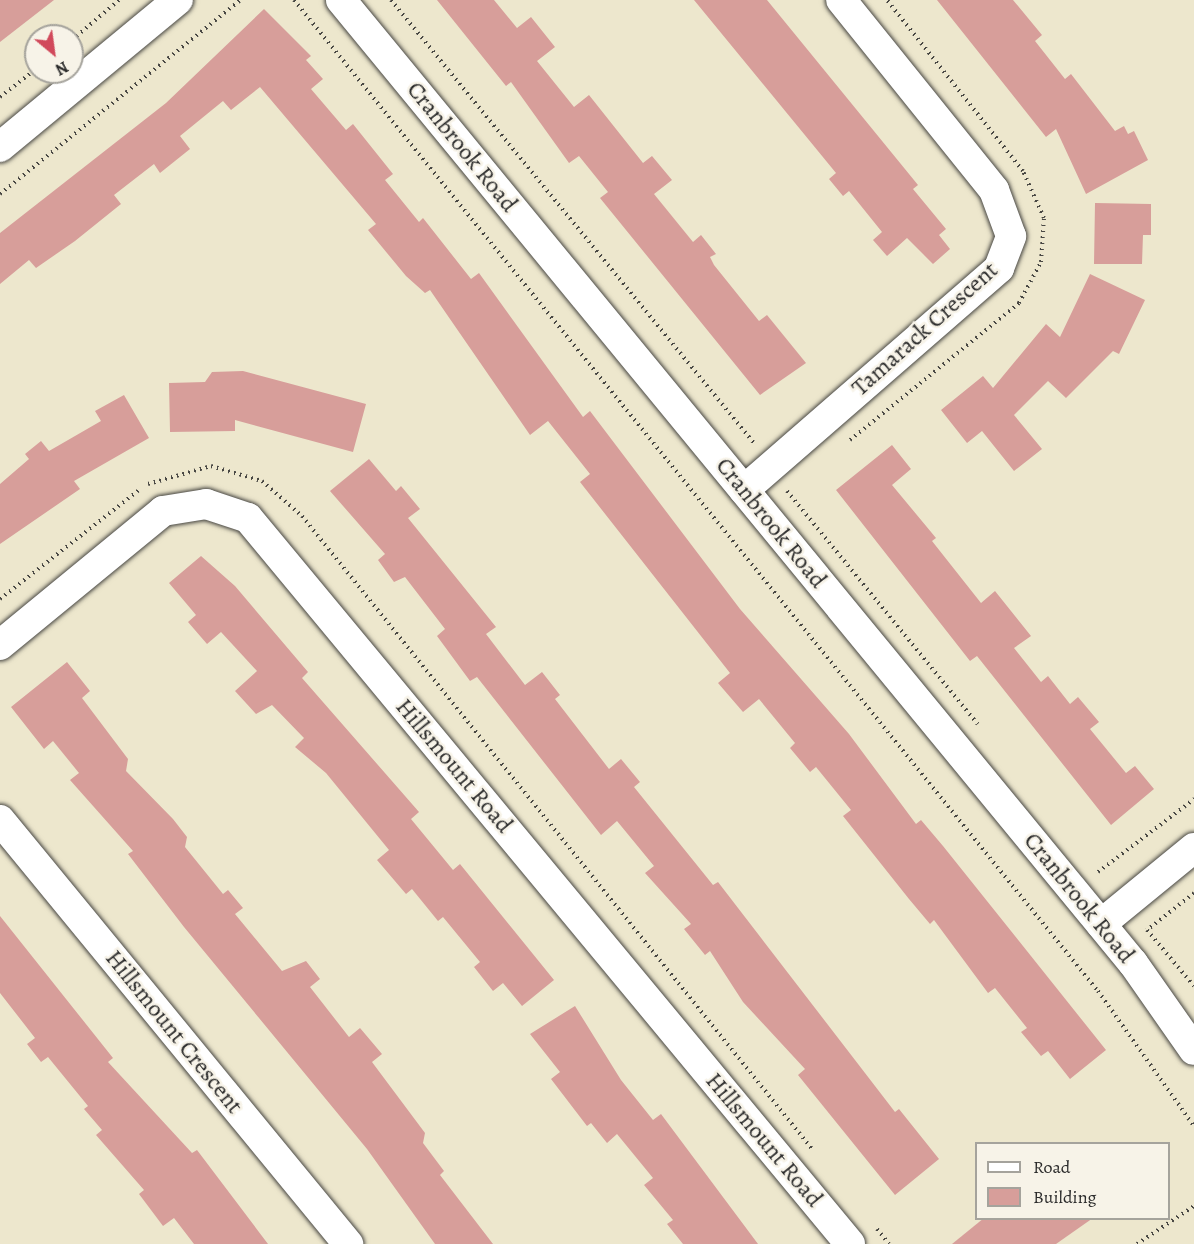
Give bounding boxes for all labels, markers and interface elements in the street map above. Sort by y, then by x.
north arrow [24,24,84,84]
text: N [51,56,72,80]
street label: Cranbrook Road [401,76,523,218]
street label: Tamarack Crescent [846,256,1004,402]
street label: Cranbrook Road [710,452,832,594]
street label: Hillsmount Road [389,693,519,839]
street label: Cranbrook Road [1018,827,1140,969]
street label: Hillsmount Crescent [99,944,249,1120]
street label: Hillsmount Road [699,1067,829,1213]
legend [975,1142,1170,1220]
text: Road [1033,1155,1070,1179]
text: Building [1033,1185,1097,1209]

